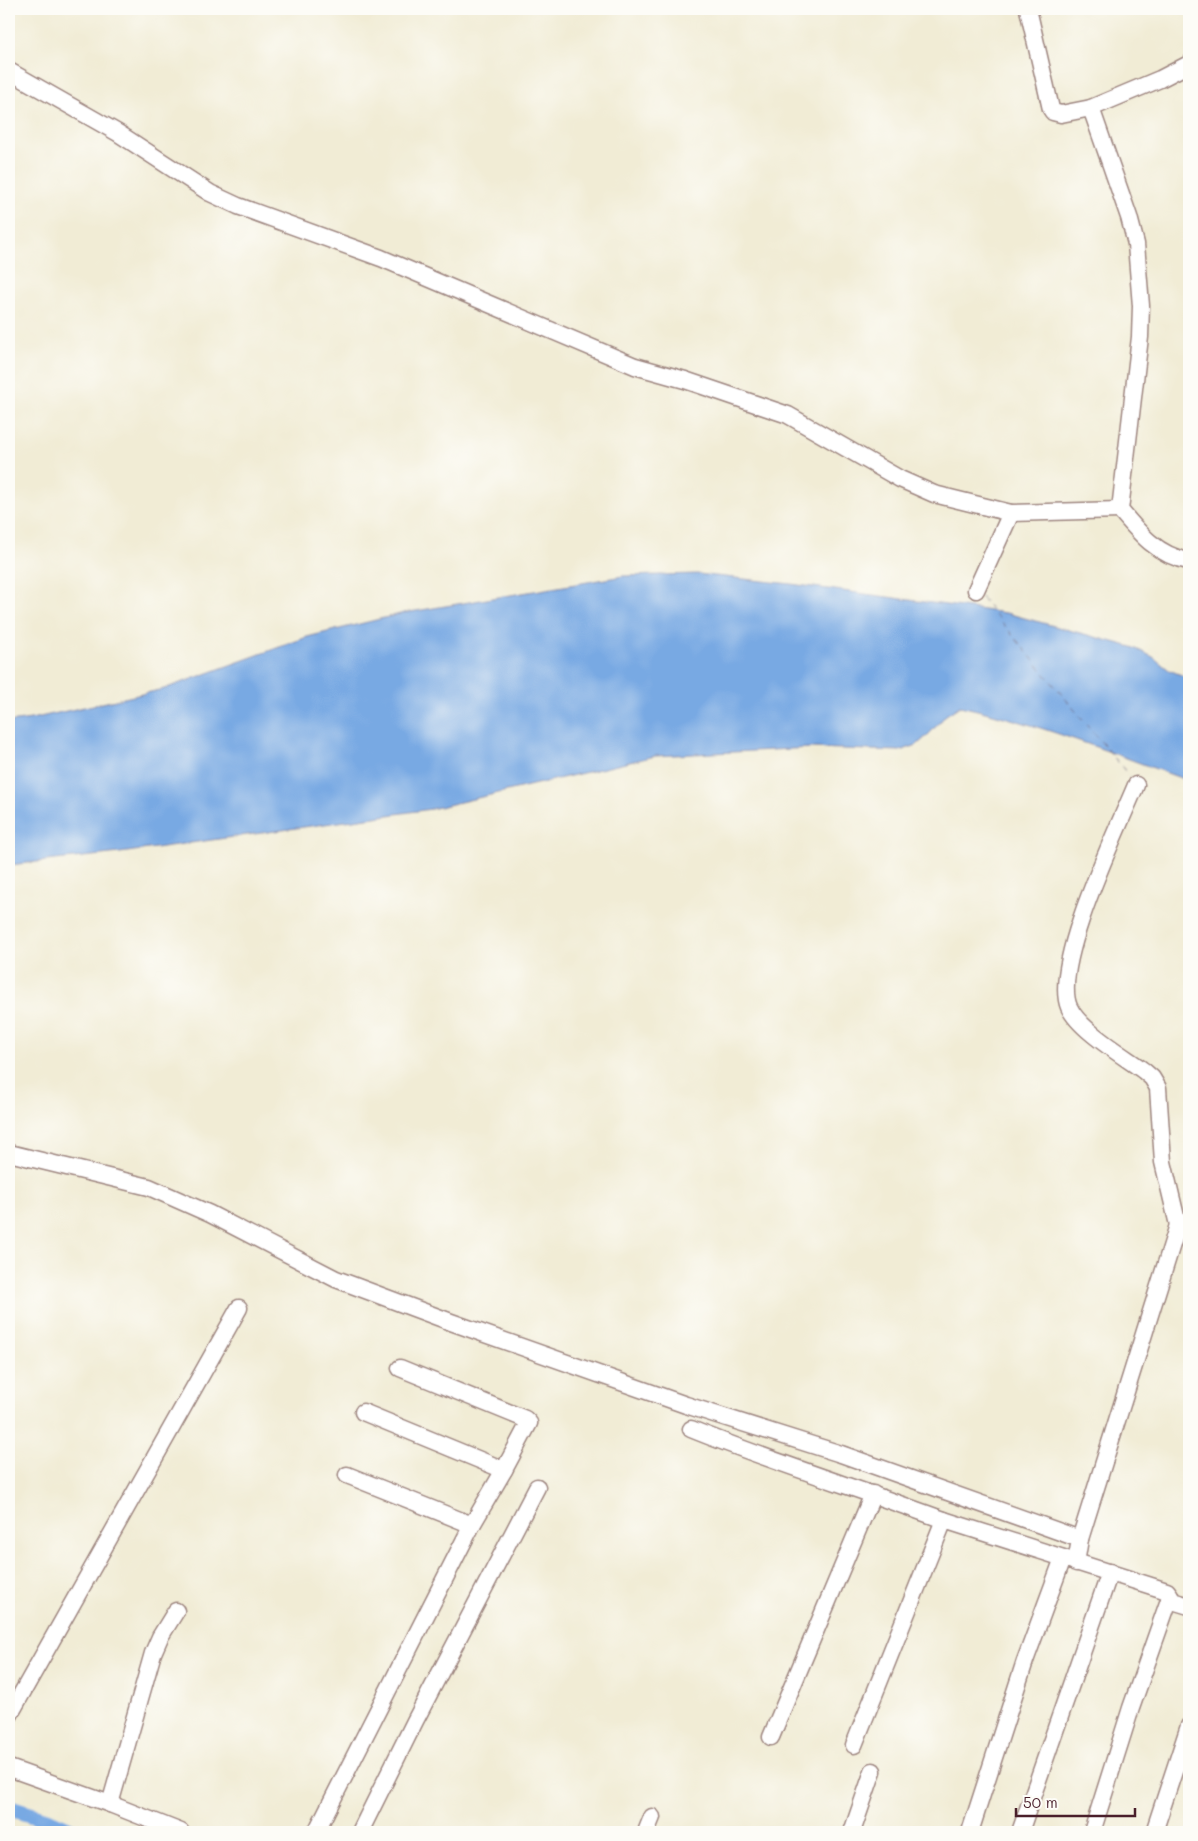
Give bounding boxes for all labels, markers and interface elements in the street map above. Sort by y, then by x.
scale bar [1016,1786,1134,1818]
text: 50 m [1023,1792,1058,1812]

